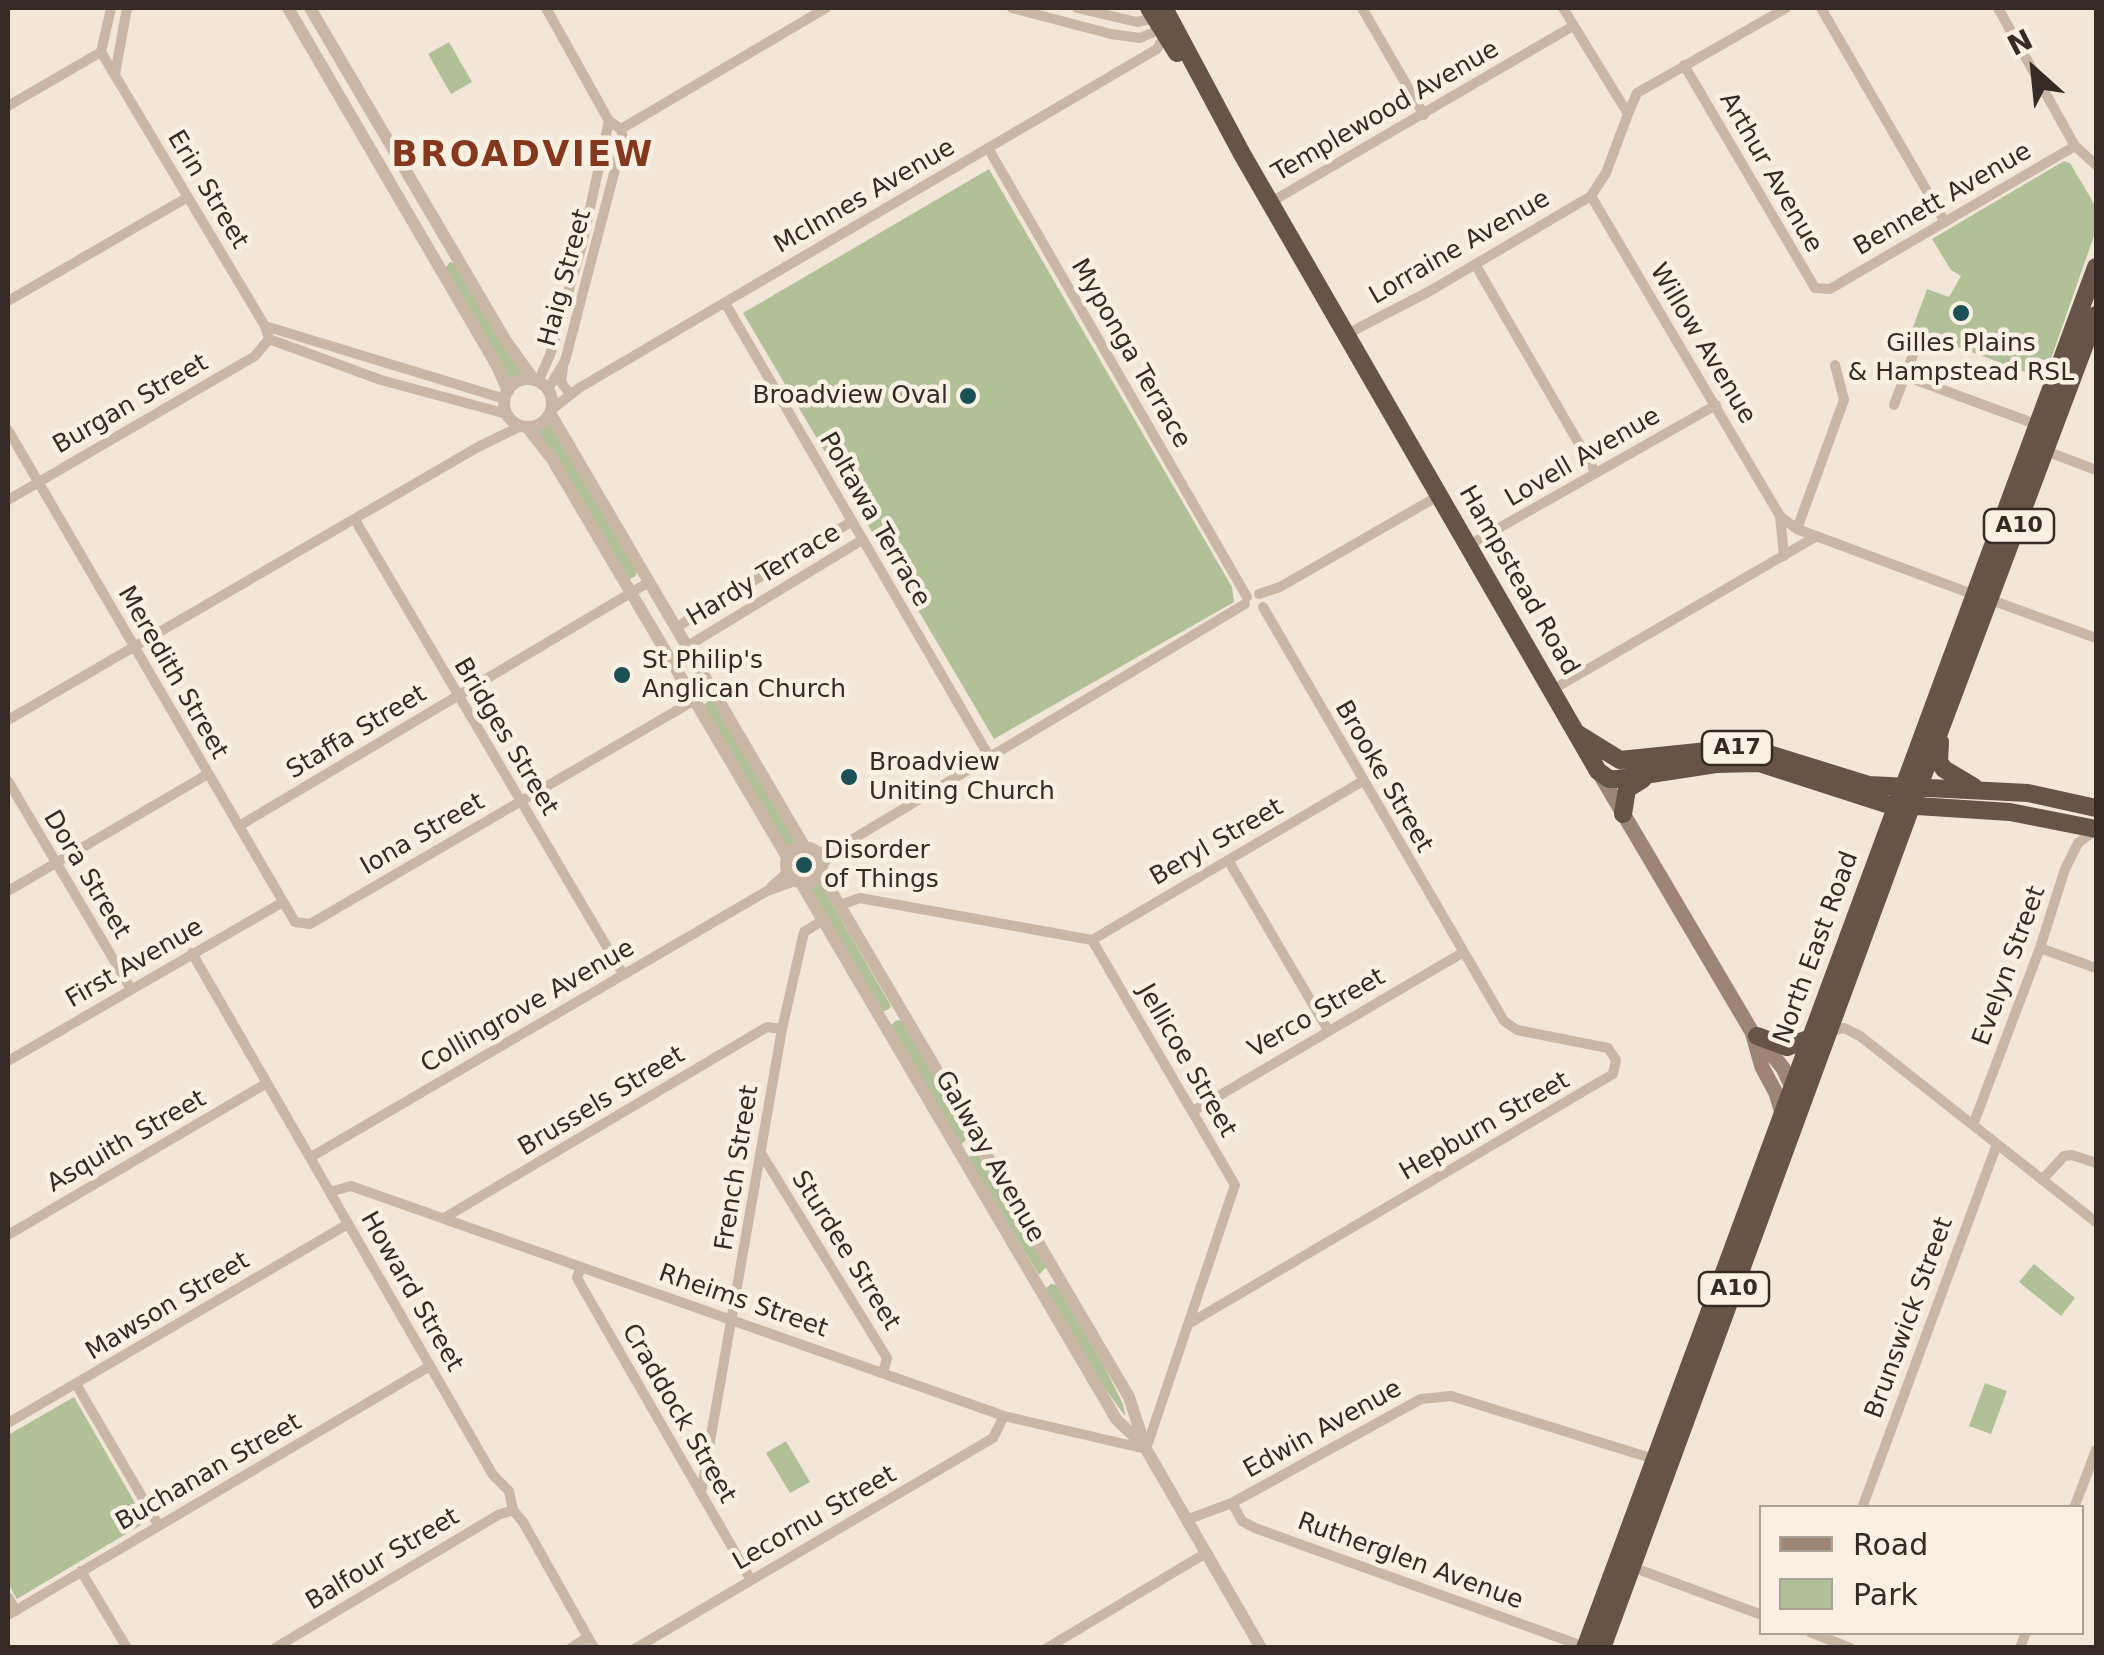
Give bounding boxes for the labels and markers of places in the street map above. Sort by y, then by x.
marker: Gilles Plains & Hampstead RSL [1950,302,1972,324]
place label: Gilles Plains & Hampstead RSL [1848,329,2074,388]
place label: Broadview Oval [752,381,948,411]
marker: Broadview Oval [957,385,979,407]
place label: St Philip's Anglican Church [642,646,846,705]
marker: St Philip's Anglican Church [611,664,633,686]
place label: Broadview Uniting Church [869,748,1055,807]
marker: Broadview Uniting Church [838,766,860,788]
place label: Disorder of Things [824,836,939,895]
marker: Disorder of Things [793,854,815,876]

